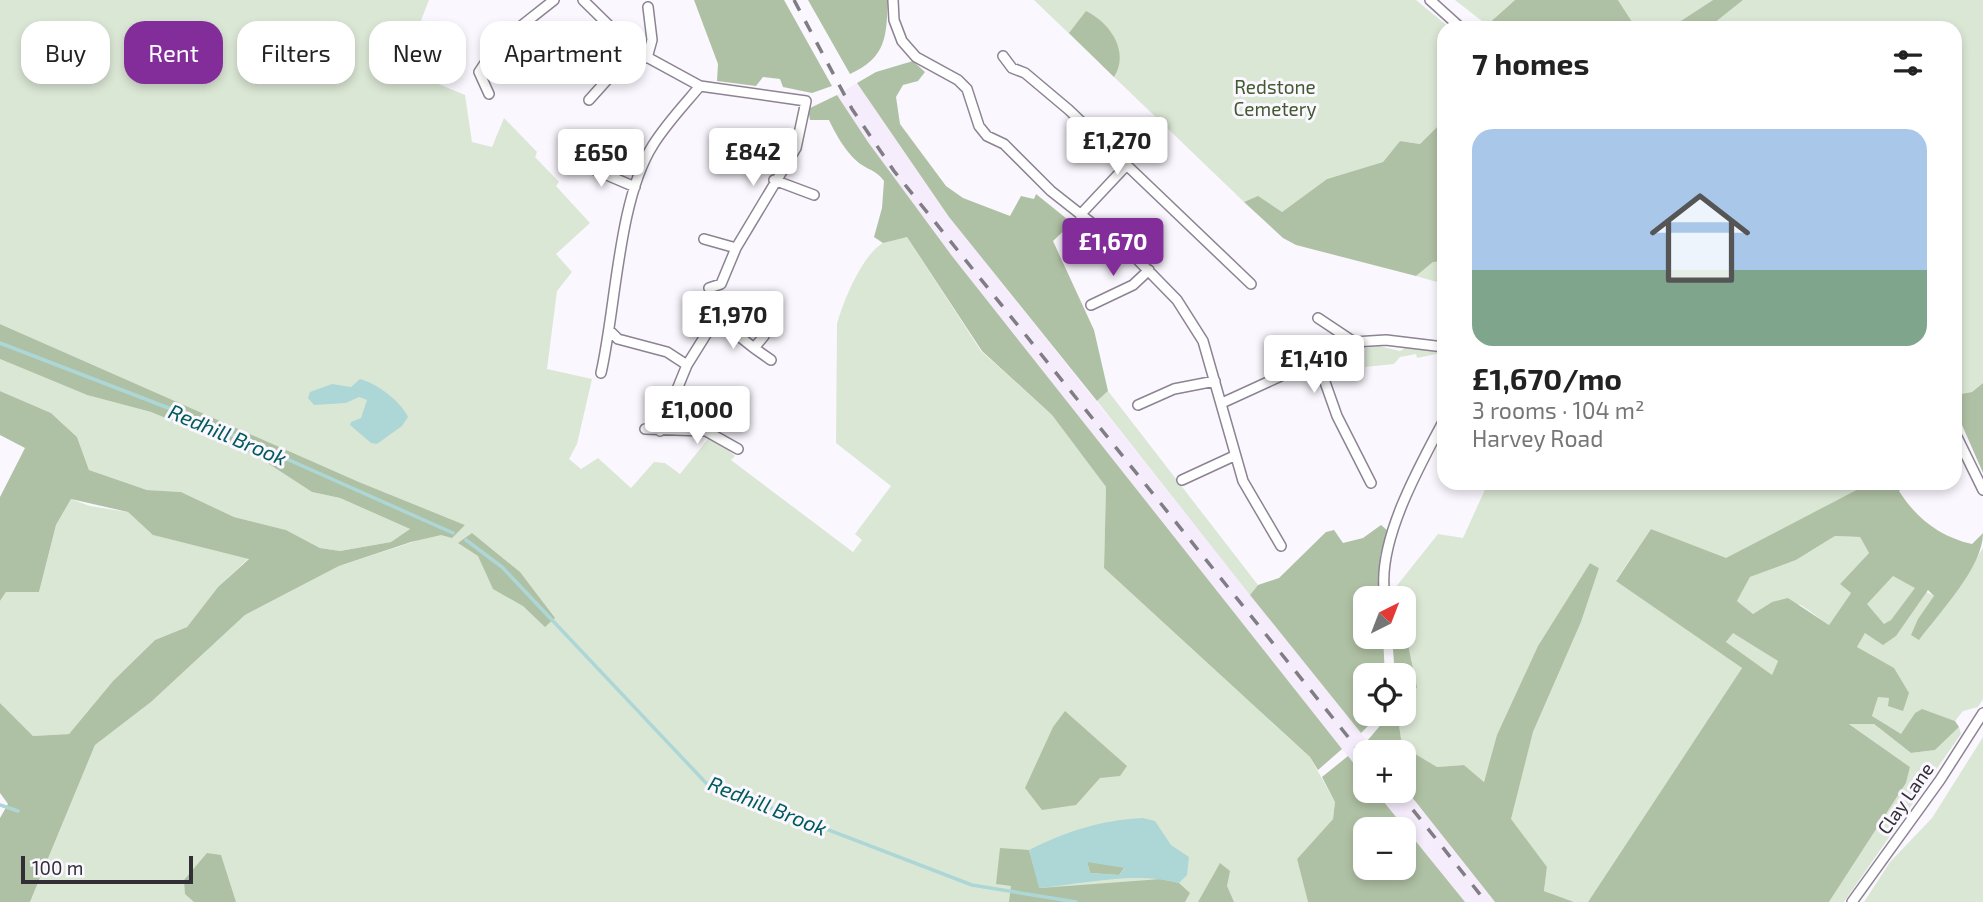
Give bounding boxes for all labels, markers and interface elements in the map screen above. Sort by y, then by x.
chip: Buy [21,21,110,84]
chip: Rent [124,21,223,84]
chip: Filters [237,21,355,84]
chip: New [369,21,466,84]
chip: Apartment [480,21,646,84]
icon: filters [1889,44,1927,82]
text: 7 homes [1472,45,1589,81]
park label: Redstone Cemetery [1234,75,1317,120]
pin: £1,270 [1060,118,1174,177]
text: £1,270 [1083,126,1152,154]
pin: £842 [712,128,794,188]
pin: £650 [560,130,642,189]
text: £842 [725,137,781,165]
text: £650 [574,138,628,166]
icon: home [1637,175,1763,301]
pin: £1,670 [1056,218,1170,278]
text: £1,670 [1078,227,1148,255]
pin: £1,970 [676,292,790,351]
text: £1,970 [698,300,768,328]
pin: £1,410 [1257,336,1371,395]
text: £1,410 [1280,344,1348,372]
text: £1,670/mo [1472,360,1622,396]
pin: £1,000 [640,386,754,446]
text: £1,000 [661,395,733,423]
text: 3 rooms · 104 m² [1472,396,1644,424]
water label: Redhill Brook [165,398,291,470]
text: Harvey Road [1472,424,1603,452]
north arrow [1353,586,1416,649]
map controls [1353,586,1416,880]
button: locate [1353,663,1416,726]
button: + [1353,740,1416,803]
street label: Clay Lane [1872,758,1938,838]
water label: Redhill Brook [705,770,831,840]
button: − [1353,817,1416,880]
scale bar [21,853,192,885]
text: 100 m [32,856,83,879]

